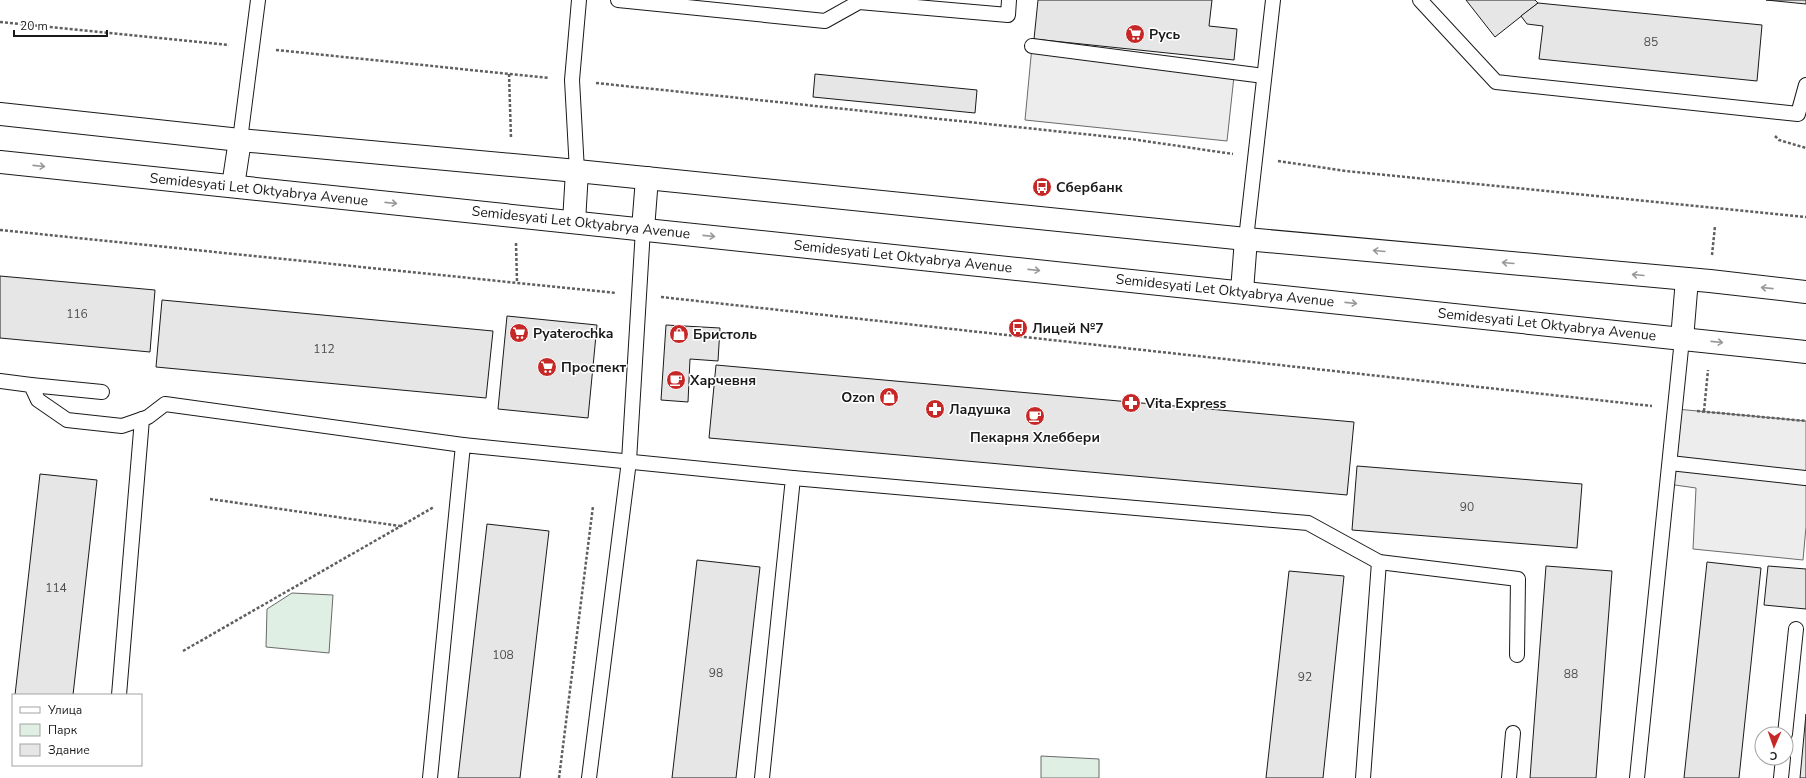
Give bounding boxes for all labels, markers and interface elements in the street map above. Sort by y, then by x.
scale bar [14,12,107,38]
text: 20 m [20,18,48,34]
supermarket icon: Русь [1124,23,1146,45]
place label: Русь [1149,25,1180,44]
house number: 85 [1644,34,1658,50]
one-way arrow [32,162,45,170]
street label: Semidesyati Let Oktyabrya Avenue [149,169,369,210]
bus stop icon: Сбербанк [1031,176,1053,198]
place label: Сбербанк [1056,178,1123,197]
one-way arrow [384,199,397,206]
street label: Semidesyati Let Oktyabrya Avenue [471,202,691,243]
one-way arrow [702,232,715,240]
street label: Semidesyati Let Oktyabrya Avenue [793,236,1013,277]
one-way arrow [1373,248,1386,255]
one-way arrow [1502,259,1515,267]
one-way arrow [1027,266,1040,273]
street label: Semidesyati Let Oktyabrya Avenue [1115,270,1335,311]
one-way arrow [1632,271,1645,278]
one-way arrow [1761,284,1774,291]
one-way arrow [1344,299,1357,307]
street label: Semidesyati Let Oktyabrya Avenue [1437,304,1657,345]
house number: 116 [66,306,88,322]
bus stop icon: Лицей №7 [1007,317,1029,339]
place label: Лицей №7 [1032,319,1104,338]
supermarket icon: Pyaterochka [508,322,530,344]
shop icon: Бристоль [668,323,690,345]
place label: Pyaterochka [533,324,613,343]
place label: Бристоль [693,325,757,344]
one-way arrow [1710,338,1723,346]
house number: 112 [313,341,335,357]
supermarket icon: Проспект [536,356,558,378]
place label: Проспект [561,358,626,377]
cafe icon: Харчевня [665,369,687,391]
place label: Харчевня [689,371,756,390]
shop icon: Ozon [878,386,900,408]
place label: Ozon [841,388,875,407]
pharmacy icon: Vita Express [1120,392,1142,414]
place label: Vita Express [1144,394,1227,413]
pharmacy icon: Ладушка [924,398,946,420]
place label: Ладушка [949,400,1011,419]
cafe icon: Пекарня Хлеббери [1024,405,1046,427]
place label: Пекарня Хлеббери [970,428,1100,447]
house number: 90 [1460,499,1474,515]
house number: 114 [45,580,67,596]
house number: 108 [492,647,514,663]
house number: 98 [709,665,723,681]
house number: 88 [1564,666,1578,682]
house number: 92 [1298,669,1312,685]
legend [12,694,142,766]
text: Улица [47,702,82,718]
text: Парк [48,722,78,738]
north arrow [1754,726,1794,766]
text: Здание [48,742,90,758]
text: С [1769,748,1778,763]

